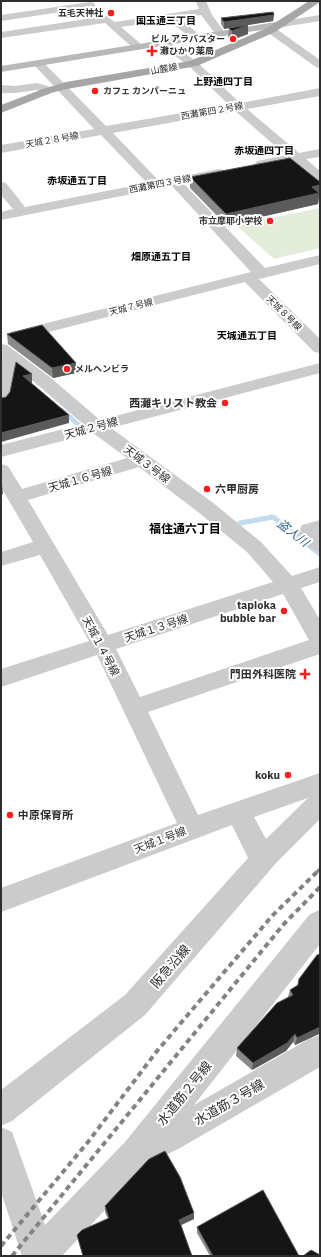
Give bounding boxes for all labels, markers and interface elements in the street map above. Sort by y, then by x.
place label: 五毛天神社 [58,7,103,18]
marker: 五毛天神社 [106,8,116,18]
district label: 国玉通三丁目 [136,14,196,27]
place label: ビル アラバスター [151,33,225,44]
marker: ビル アラバスター [228,34,238,44]
place label: 灘ひかり薬局 [160,45,214,56]
marker: 灘ひかり薬局 [147,46,157,56]
street label: 山麓線 [150,61,179,76]
district label: 上野通四丁目 [193,75,253,88]
place label: カフェ カンパーニュ [103,85,186,96]
marker: カフェ カンパーニュ [90,86,100,96]
street label: 西灘第四２号線 [180,99,245,121]
street label: 天城２８号線 [24,129,80,150]
district label: 赤坂通四丁目 [234,144,294,157]
street label: 西灘第四３号線 [128,172,193,195]
district label: 赤坂通五丁目 [47,174,107,187]
place label: 市立摩耶小学校 [199,215,263,226]
marker: 市立摩耶小学校 [265,216,275,226]
district label: 畑原通五丁目 [131,250,191,263]
street label: 天城８号線 [265,293,305,333]
street label: 天城７号線 [108,295,155,317]
district label: 天城通五丁目 [217,329,277,342]
place label: メルヘンビラ [75,363,129,374]
marker: メルヘンビラ [62,364,72,374]
place label: 西灘キリスト教会 [129,396,217,410]
marker: 西灘キリスト教会 [220,398,230,408]
street label: 天城２号線 [63,414,119,442]
street label: 天城３号線 [121,442,173,486]
street label: 天城１６号線 [46,463,114,495]
place label: 六甲厨房 [215,482,259,496]
marker: 六甲厨房 [202,484,212,494]
water label: 盗人川 [275,516,314,551]
district label: 福住通六丁目 [149,521,221,536]
place label: tapioka bubble bar [220,598,277,625]
marker: tapioka bubble bar [279,606,289,616]
street label: 天城１３号線 [122,611,190,645]
street label: 天城１４号線 [79,614,123,678]
place label: 門田外科医院 [230,667,296,681]
marker: 門田外科医院 [299,668,311,680]
place label: koku [255,768,280,782]
marker: koku [283,770,293,780]
place label: 中原保育所 [18,808,73,822]
marker: 中原保育所 [5,810,15,820]
street label: 天城１号線 [132,824,188,856]
street label: 阪急沿線 [147,941,194,992]
street label: 水道筋２号線 [153,1058,216,1129]
street label: 水道筋３号線 [191,1076,267,1129]

